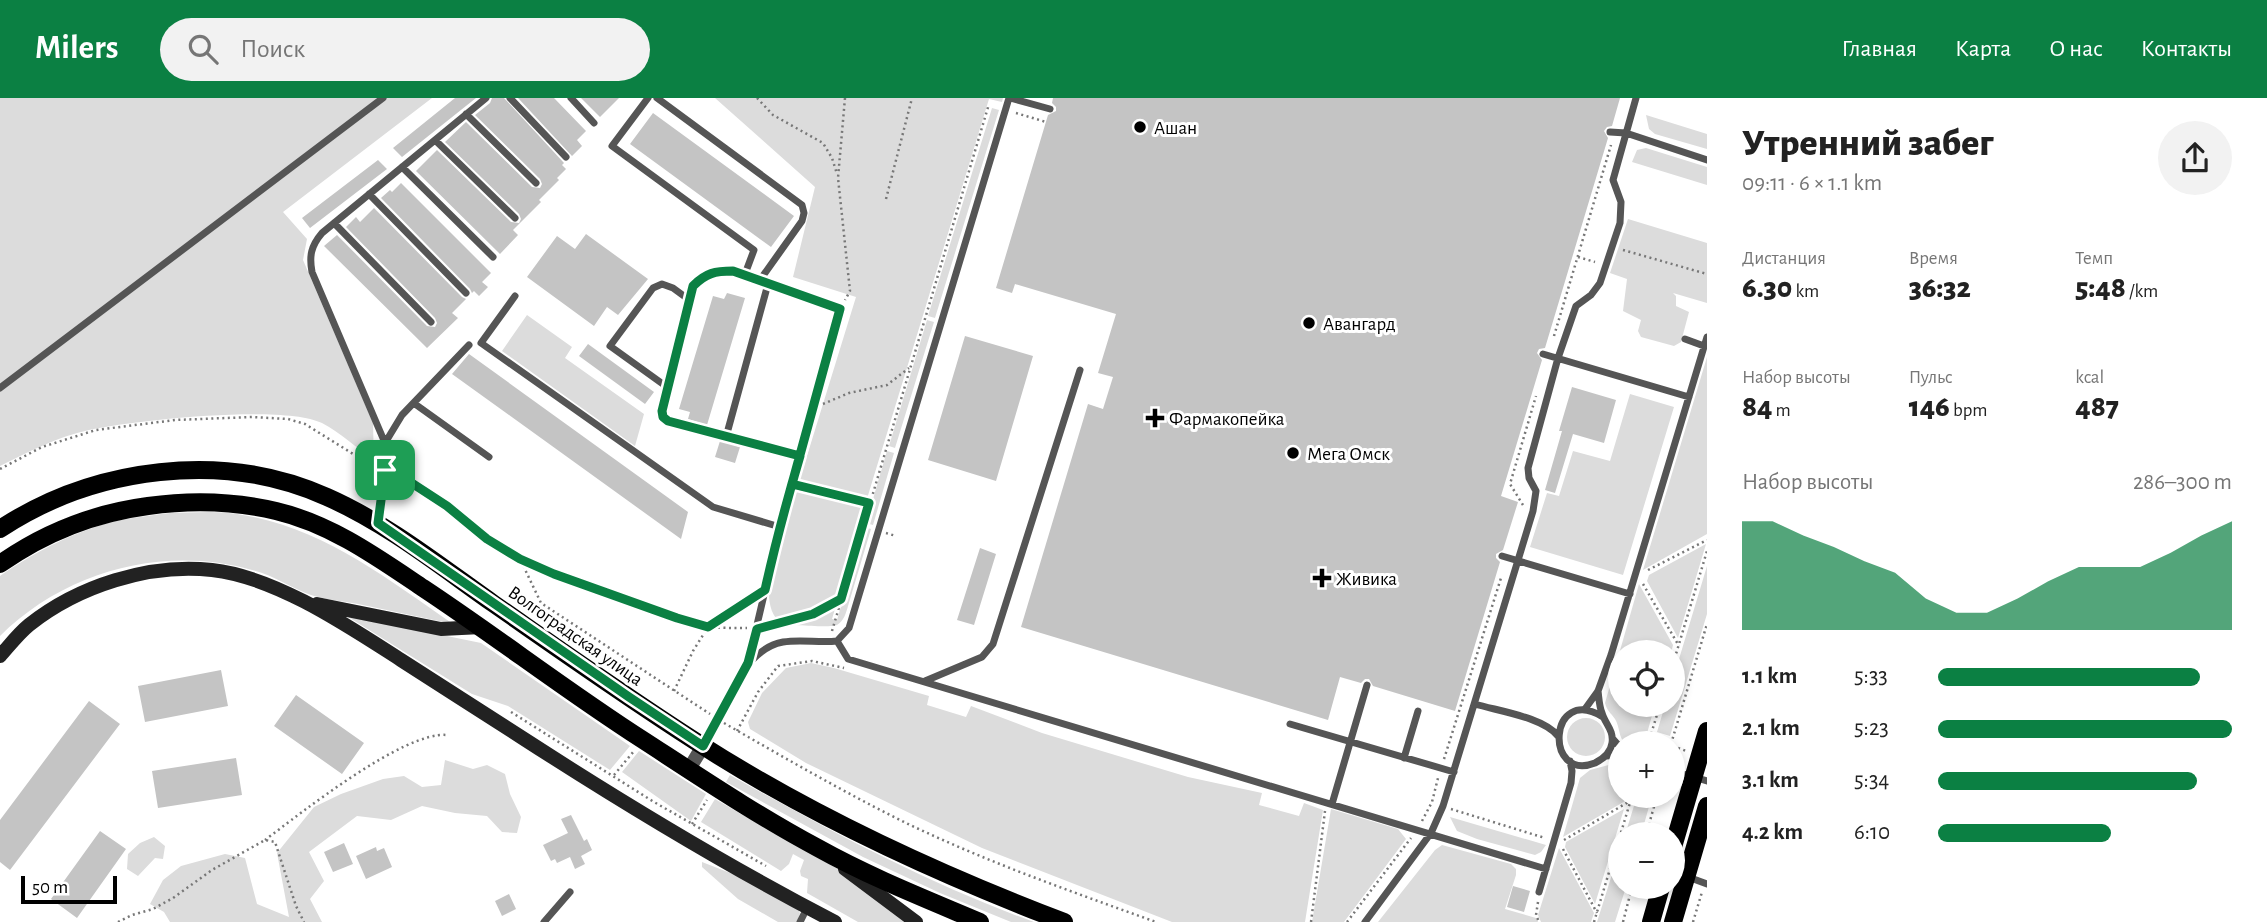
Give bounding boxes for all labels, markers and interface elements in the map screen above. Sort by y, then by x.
search box [160,18,650,81]
icon: search [184,30,222,68]
text: Milers [35,32,118,65]
text: Поиск [240,36,305,62]
text: Главная [1842,37,1917,61]
text: Карта [1955,37,2011,61]
text: О нас [2049,37,2103,61]
text: Контакты [2141,37,2232,61]
marker: Ашан [1132,119,1148,135]
place label: Ашан [1154,119,1197,138]
button: share [2158,121,2232,195]
text: Утренний забег [1742,125,1994,163]
text: 09:11 · 6 × 1.1 km [1742,172,1882,195]
text: Дистанция [1742,249,1826,268]
text: Время [1909,249,1958,268]
text: Темп [2075,249,2113,268]
text: 6.30 [1742,273,1792,303]
text: 36:32 [1909,273,1971,303]
text: 5:48 [2075,273,2126,303]
text: km [1792,282,1819,301]
text: /km [2126,282,2158,301]
marker: Авангард [1301,315,1317,331]
place label: Авангард [1323,315,1396,334]
text: Набор высоты [1742,368,1851,387]
text: Пульс [1909,368,1953,387]
text: kcal [2075,368,2104,387]
text: 84 [1742,392,1772,422]
text: 146 [1909,392,1950,422]
text: 487 [2075,392,2119,422]
text: m [1772,401,1791,420]
text: bpm [1950,401,1987,420]
marker: Фармакопейка [1147,410,1163,426]
place label: Фармакопейка [1169,410,1285,429]
pin [355,440,415,500]
marker: Мега Омск [1285,445,1301,461]
place label: Мега Омск [1307,445,1390,464]
icon: arrive [366,451,404,489]
text: Набор высоты [1742,471,1874,494]
text: 286–300 m [2133,471,2232,494]
marker: Живика [1314,570,1330,586]
place label: Живика [1336,570,1397,589]
street label: Волгоградская улица [504,583,646,690]
map controls [1608,640,1685,899]
button: locate [1608,640,1685,717]
text: 1.1 km [1742,665,1797,688]
text: 5:33 [1854,665,1888,688]
text: 2.1 km [1742,717,1800,740]
text: 5:23 [1854,717,1889,740]
button: + [1608,731,1685,808]
text: 3.1 km [1742,769,1799,792]
text: 5:34 [1854,769,1889,792]
text: 4.2 km [1742,821,1803,844]
text: 6:10 [1854,821,1890,844]
button: − [1608,822,1685,899]
scale bar [21,873,117,905]
text: 50 m [32,878,68,897]

